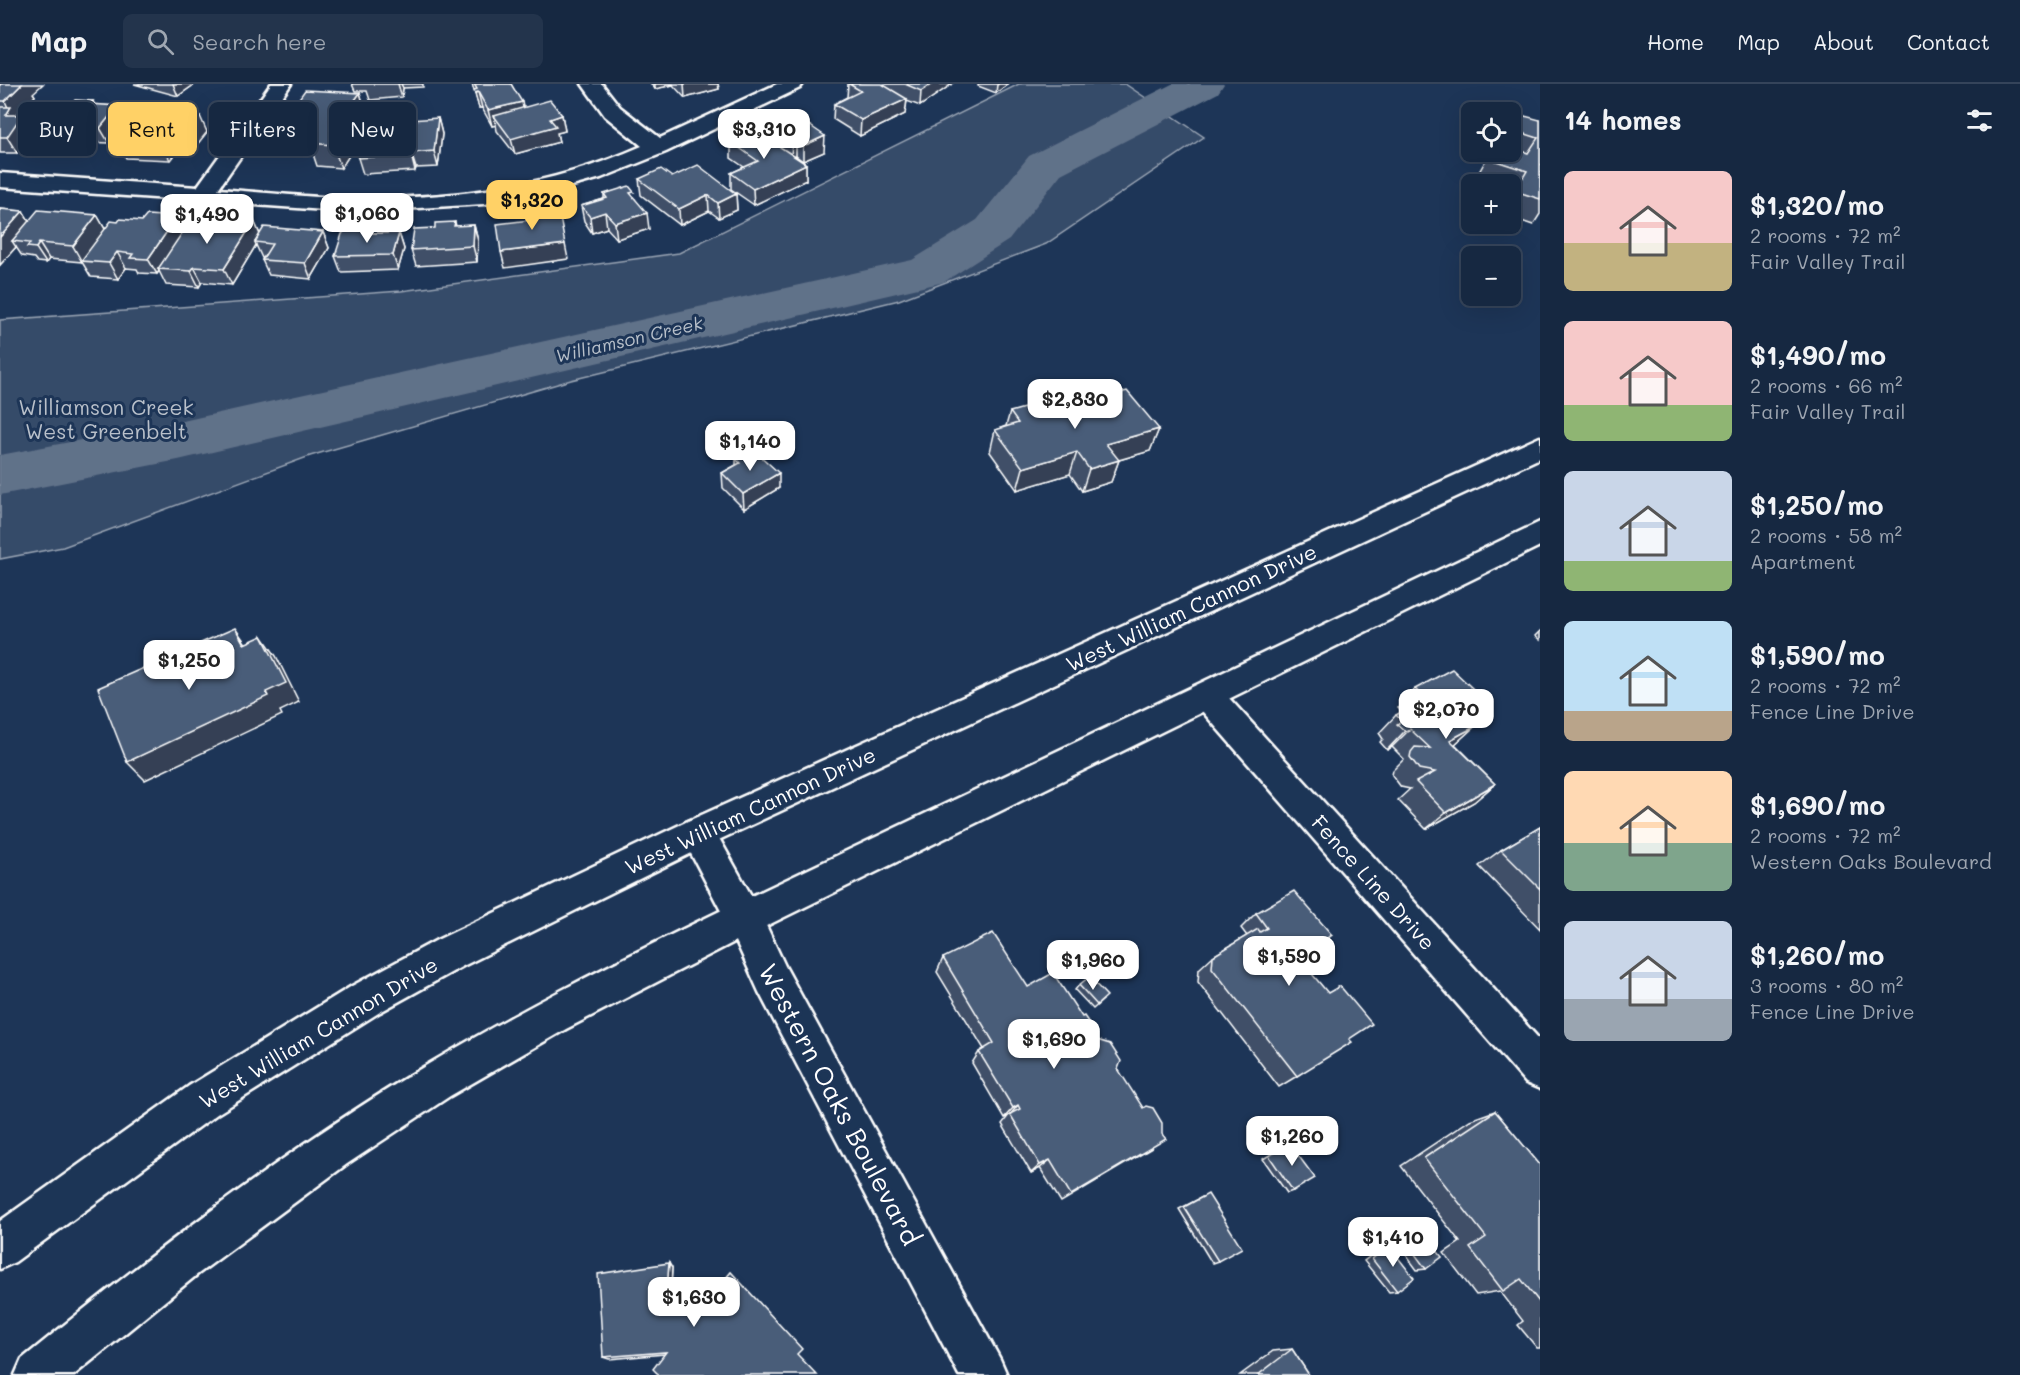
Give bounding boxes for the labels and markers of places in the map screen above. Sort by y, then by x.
pin: $3,310 [715,109,813,160]
pin: $1,320 [483,180,581,231]
pin: $1,060 [318,193,416,244]
pin: $1,490 [158,194,256,245]
pin: $2,830 [1026,379,1124,430]
pin: $1,140 [701,421,799,472]
pin: $1,250 [140,640,238,691]
pin: $2,070 [1397,689,1495,740]
pin: $1,590 [1240,936,1338,987]
pin: $1,960 [1044,940,1142,991]
pin: $1,690 [1005,1019,1103,1070]
pin: $1,260 [1243,1116,1341,1167]
pin: $1,410 [1344,1217,1442,1268]
pin: $1,630 [645,1277,743,1328]

